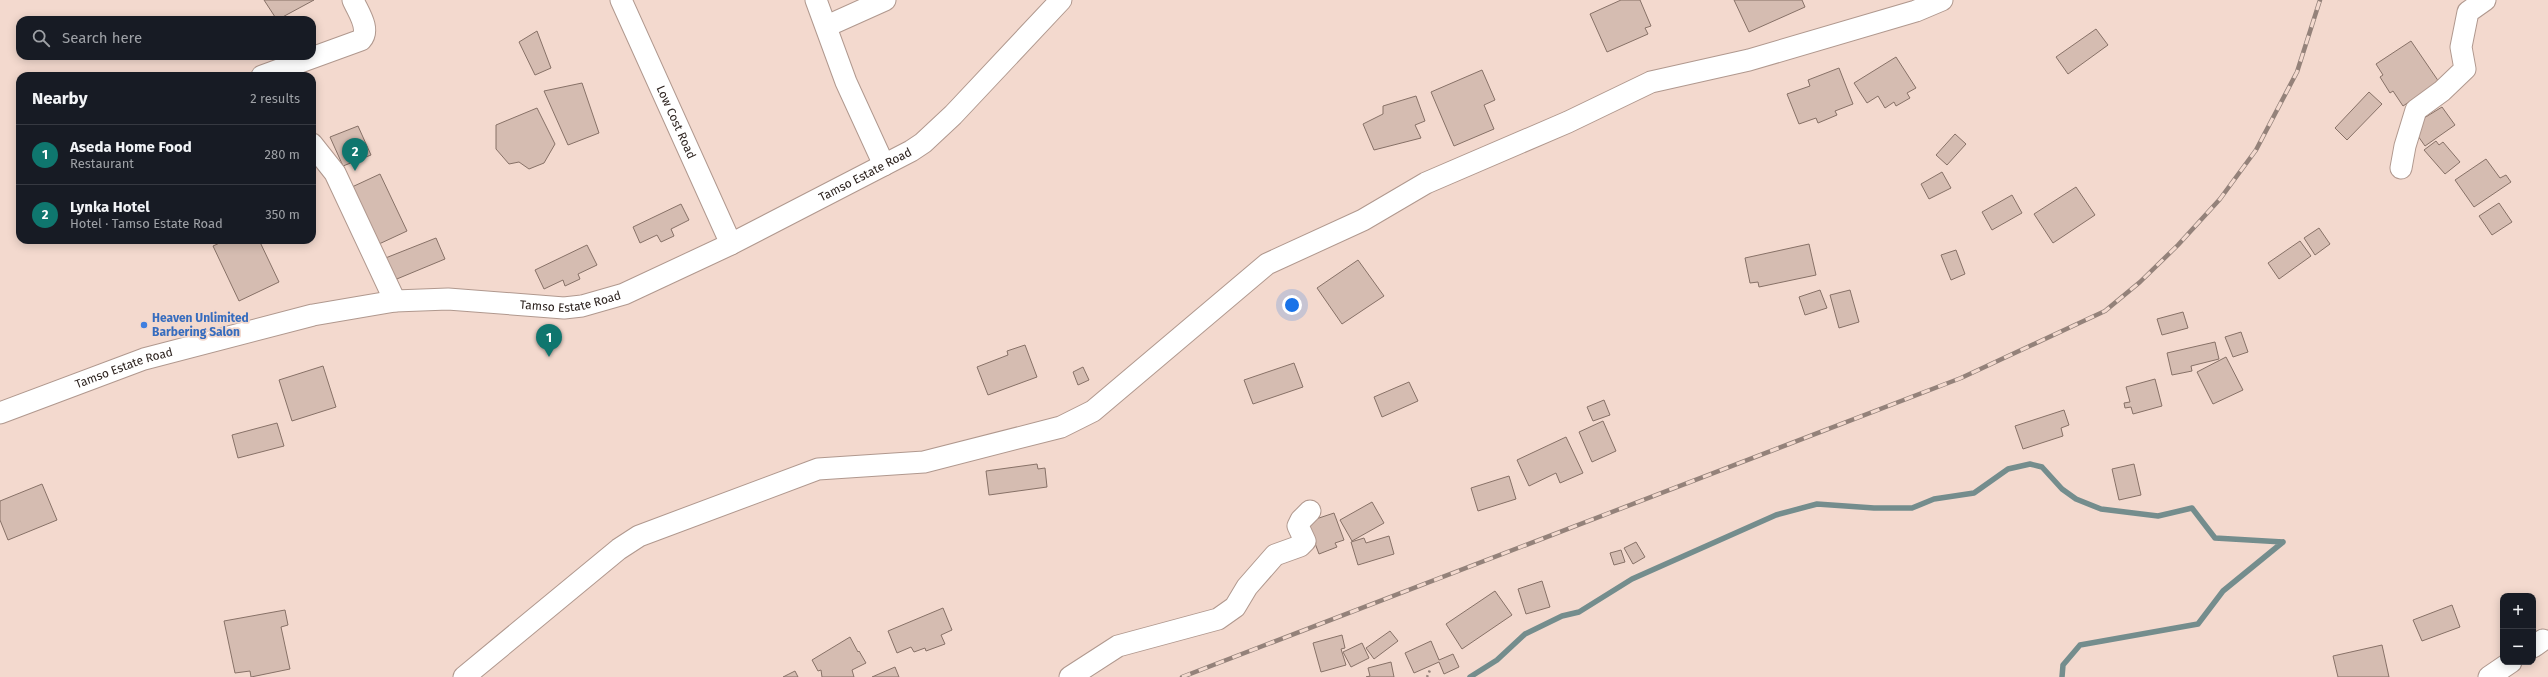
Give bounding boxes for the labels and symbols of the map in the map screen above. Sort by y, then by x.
street label: Low Cost Road [653,83,699,161]
pin: 2 [342,138,368,171]
street label: Tamso Estate Road [816,145,914,204]
street label: Tamso Estate Road [519,288,623,315]
your location [1282,295,1302,315]
place label: Heaven Unlimited Barbering Salon [152,311,249,339]
marker: Heaven Unlimited Barbering Salon [139,320,149,330]
pin: 1 [536,324,562,357]
street label: Tamso Estate Road [73,345,174,391]

